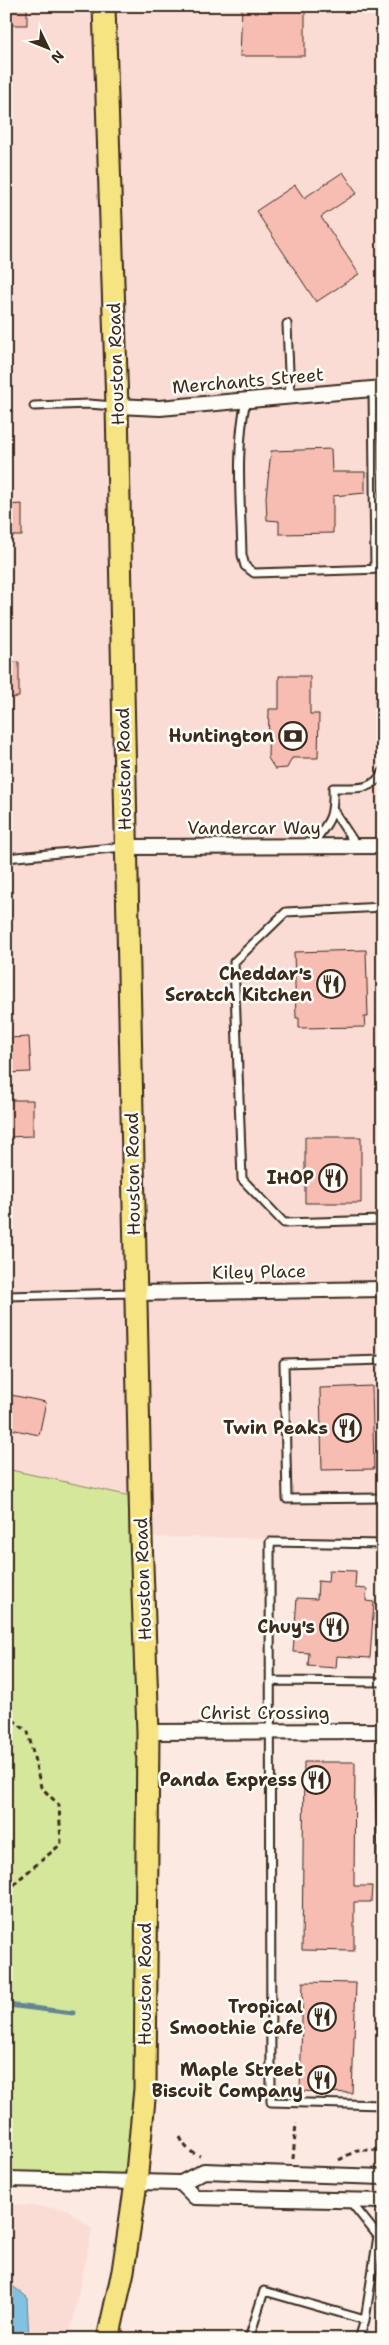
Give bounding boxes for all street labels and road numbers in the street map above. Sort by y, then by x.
street label: Houston Road [102,302,130,426]
street label: Merchants Street [171,362,325,400]
street label: Houston Road [111,707,137,831]
street label: Vandercar Way [187,816,321,840]
street label: Houston Road [120,1112,146,1236]
street label: Kiley Place [212,1259,306,1285]
street label: Houston Road [129,1517,157,1641]
street label: Christ Crossing [200,1701,330,1725]
street label: Houston Road [133,1922,157,2046]

